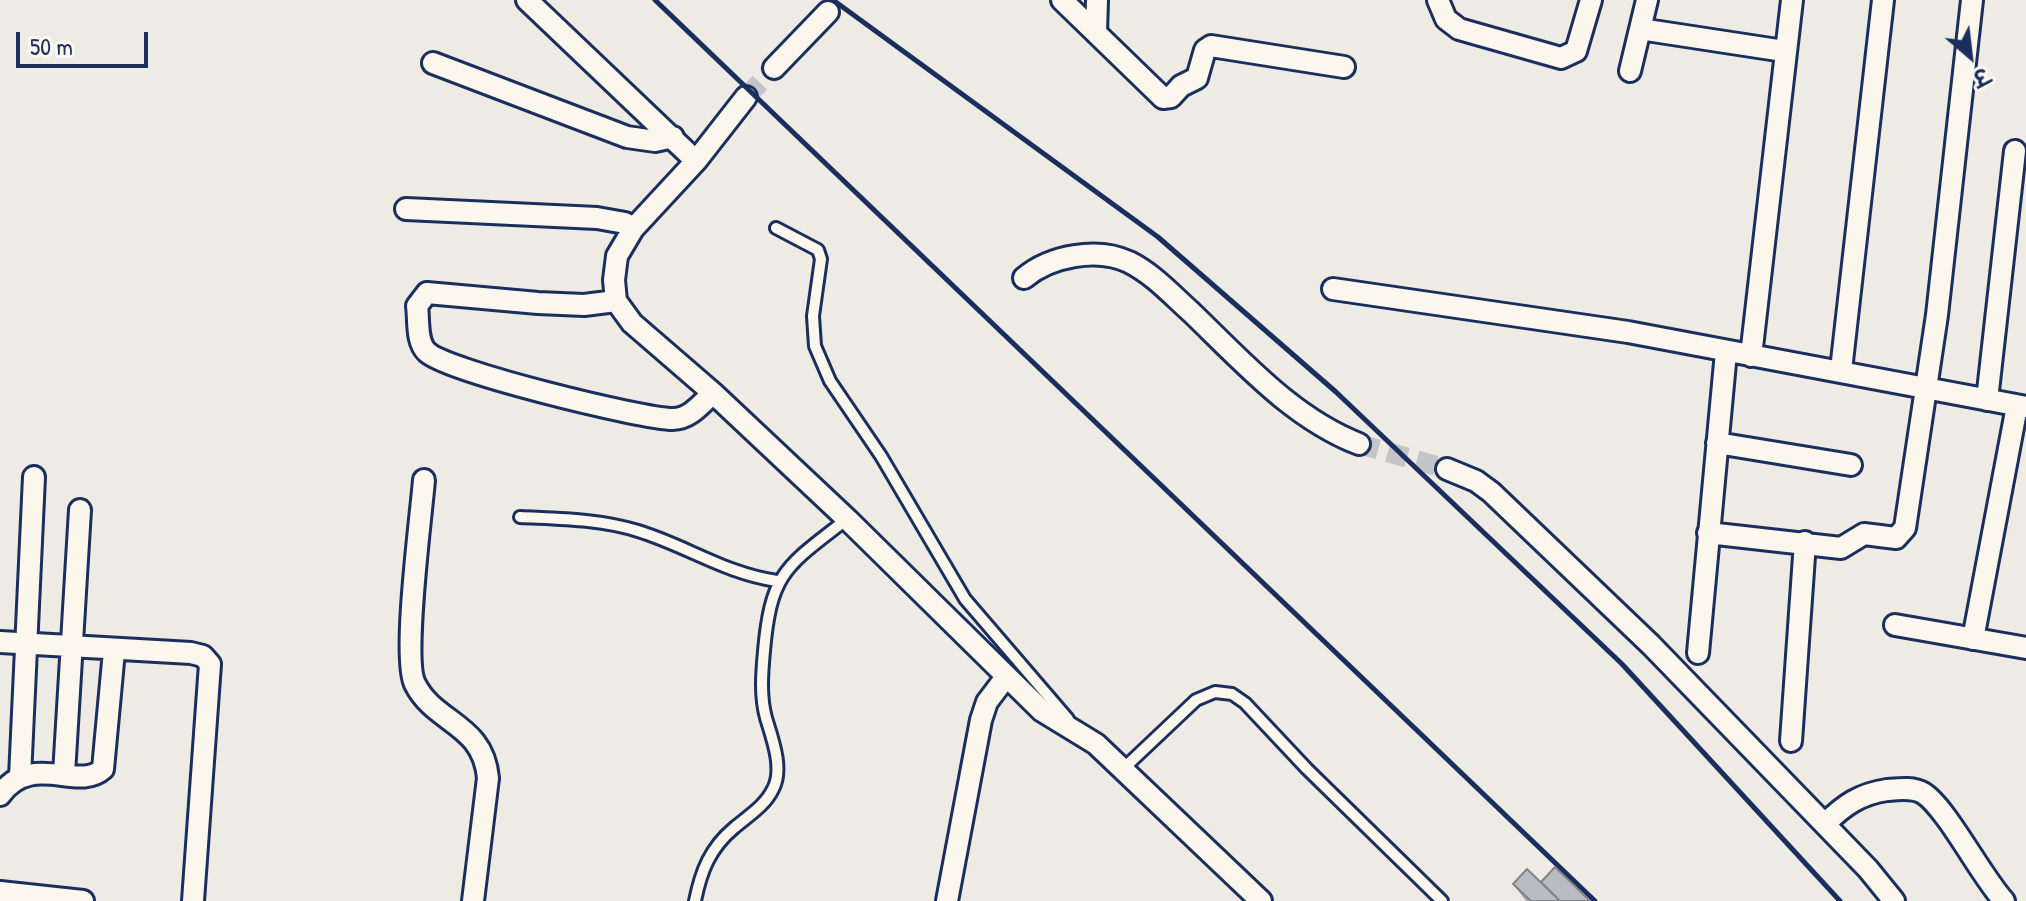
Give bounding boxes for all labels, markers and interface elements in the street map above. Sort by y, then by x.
scale bar [20,16,152,66]
north arrow [1930,16,2010,96]
text: 50 m [30,30,73,62]
text: उ [1968,61,1995,94]

